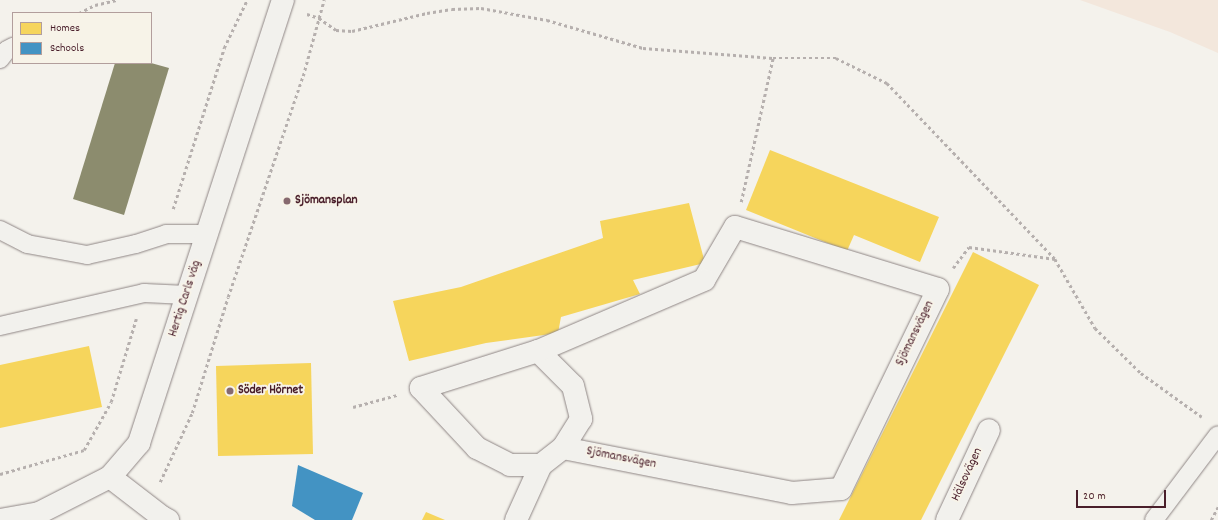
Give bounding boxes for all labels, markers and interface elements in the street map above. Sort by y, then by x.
legend [12,12,152,64]
text: Homes [50,20,80,37]
text: Schools [50,40,84,57]
place label: Sjömansplan [295,193,358,209]
marker: Sjömansplan [282,196,292,206]
street label: Hertig Carls väg [166,259,206,339]
street label: Sjömansvägen [893,299,939,369]
place label: Söder Hörnet [238,383,303,399]
marker: Söder Hörnet [225,386,235,396]
street label: Sjömansvägen [585,445,657,473]
street label: Hälsovägen [949,446,987,504]
scale bar [1078,482,1168,508]
text: 20 m [1083,488,1106,505]

